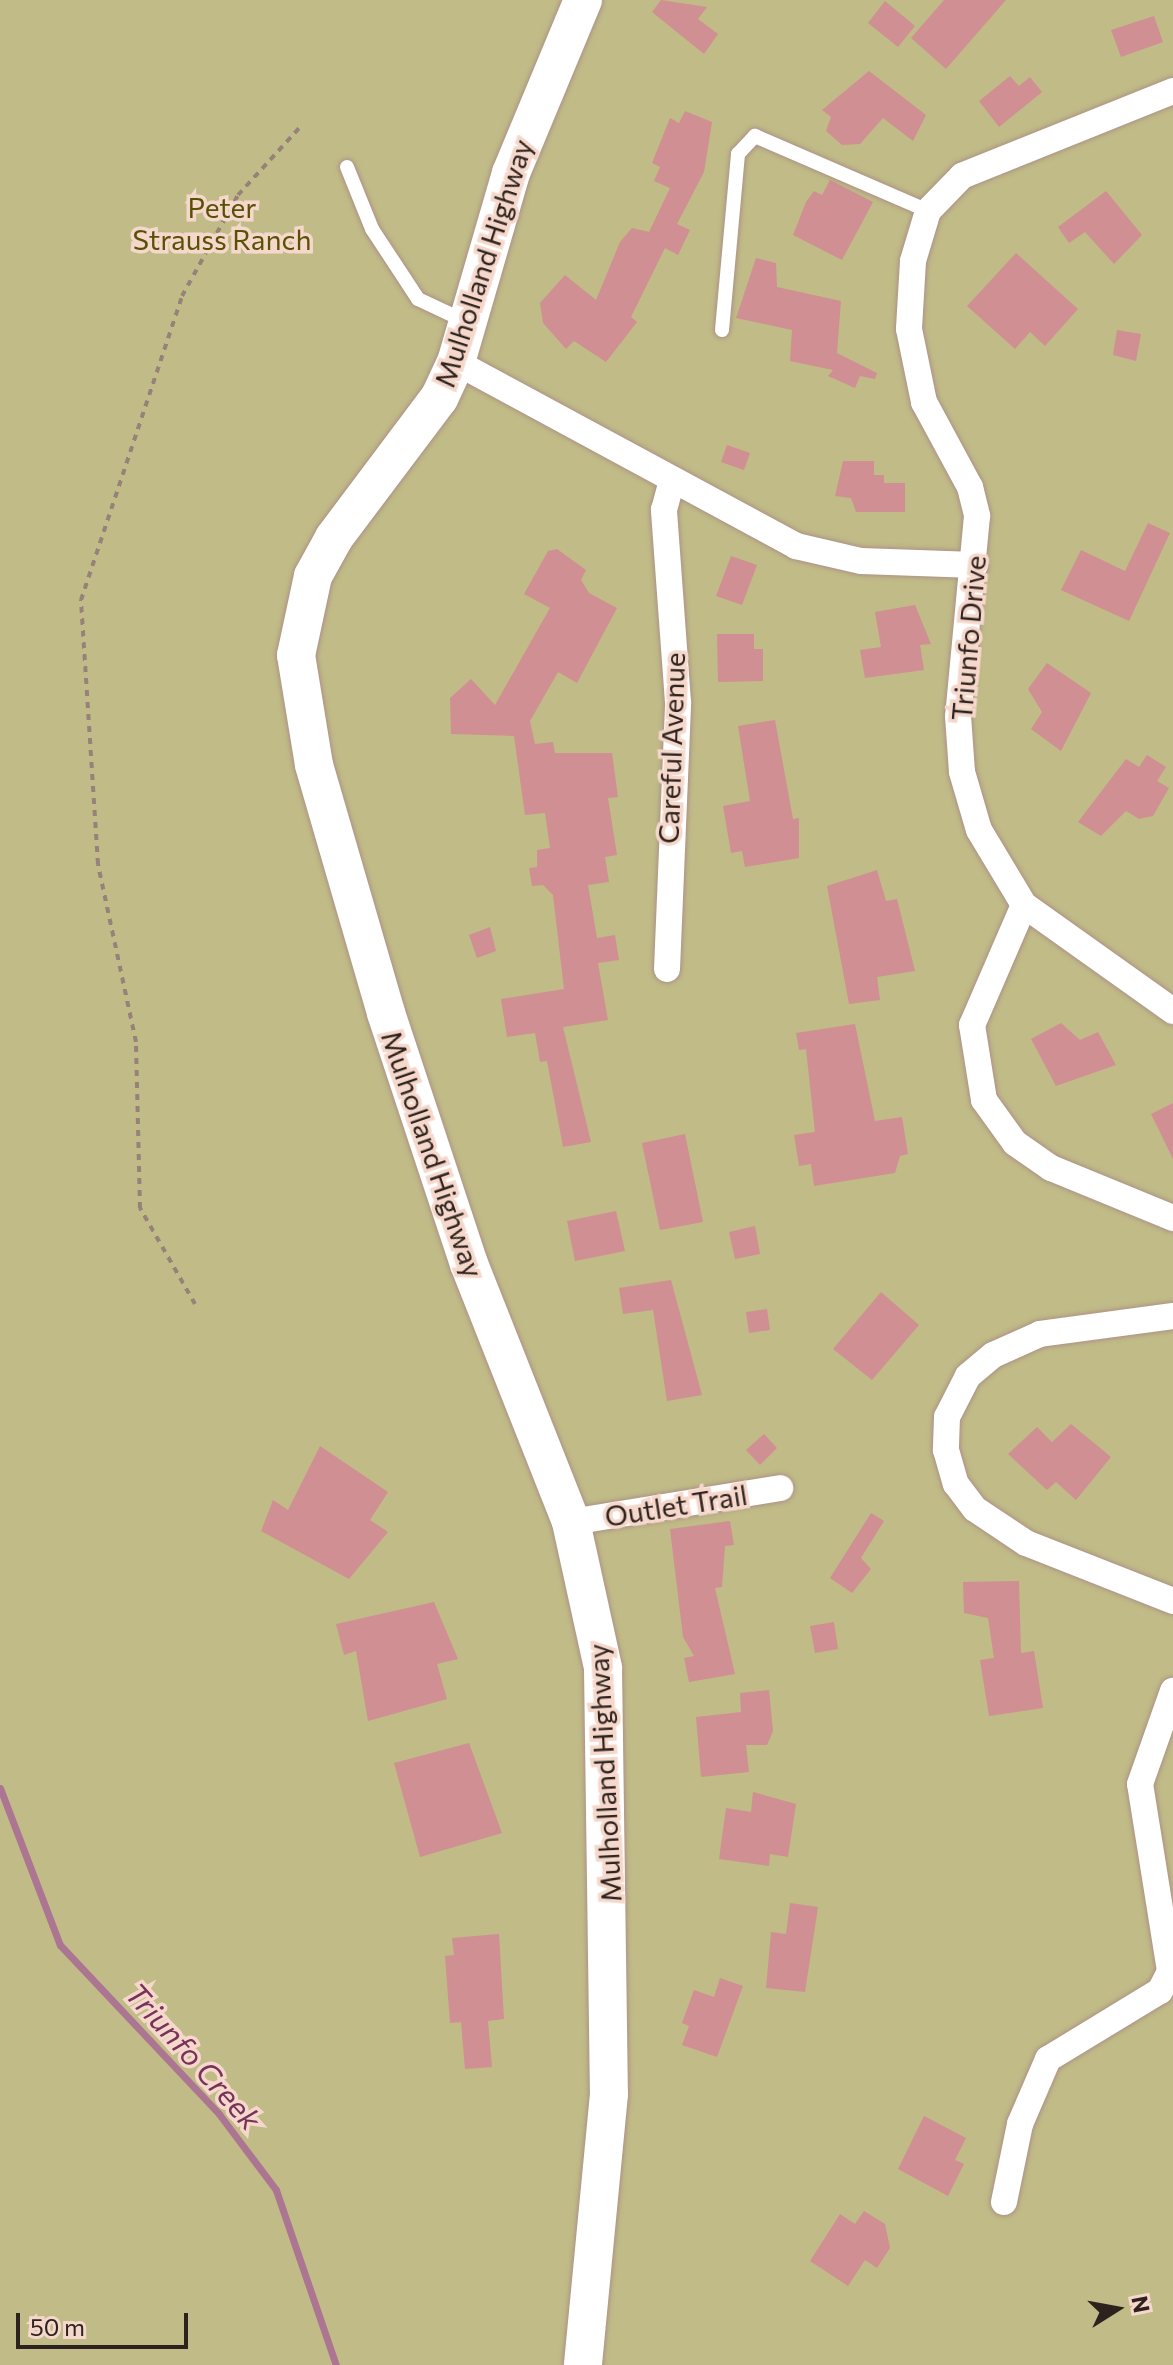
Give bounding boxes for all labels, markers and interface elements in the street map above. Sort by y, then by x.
street label: Mulholland Highway [427,135,539,391]
park label: Peter Strauss Ranch [133,190,311,256]
street label: Triunfo Drive [944,554,992,722]
street label: Careful Avenue [651,652,691,844]
street label: Mulholland Highway [375,1026,491,1282]
street label: Outlet Trail [602,1477,750,1533]
street label: Mulholland Highway [580,1643,628,1903]
water label: Triunfo Creek [119,1975,269,2137]
north arrow [1077,2269,1157,2349]
text: N [1126,2294,1156,2315]
scale bar [20,2297,192,2347]
text: 50 m [30,2312,85,2341]

